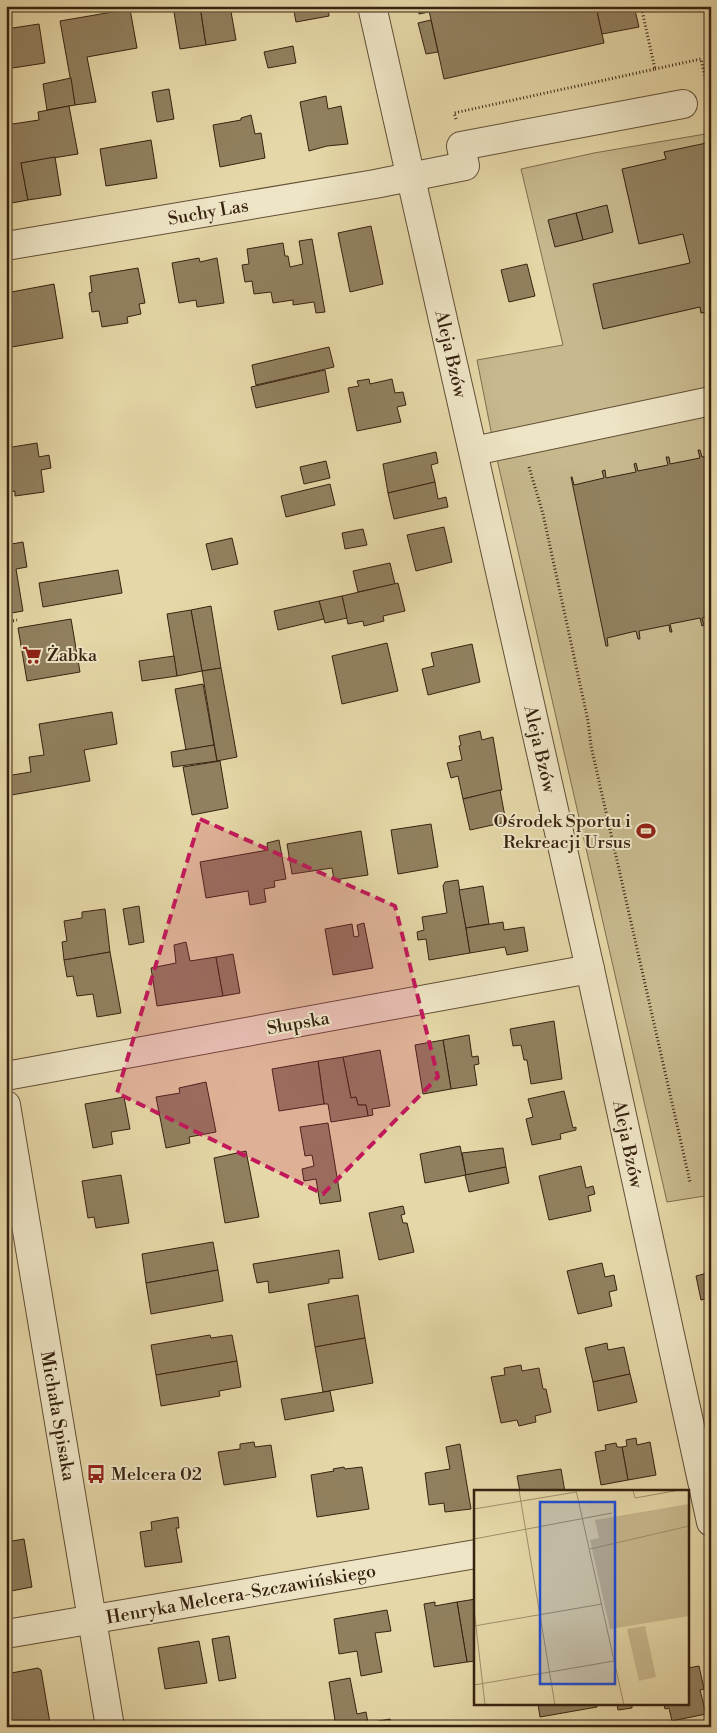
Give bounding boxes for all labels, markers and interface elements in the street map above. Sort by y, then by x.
street label: Suchy Las [166,194,250,231]
street label: Aleja Bzów [429,307,472,401]
supermarket icon: Żabka [21,644,43,666]
place label: Żabka [47,644,98,667]
street label: Aleja Bzów [518,702,561,796]
place label: Ośrodek Sportu i Rekreacji Ursus [494,810,631,854]
sports icon: Ośrodek Sportu i Rekreacji Ursus [635,820,657,842]
street label: Słupska [265,1007,332,1040]
street label: Aleja Bzów [607,1097,648,1191]
street label: Michała Spisaka [35,1349,80,1484]
bus stop icon: Melcera 02 [85,1463,107,1485]
place label: Melcera 02 [111,1463,202,1486]
inset map [474,1490,690,1706]
street label: Henryka Melcera-Szczawińskiego [104,1559,378,1630]

